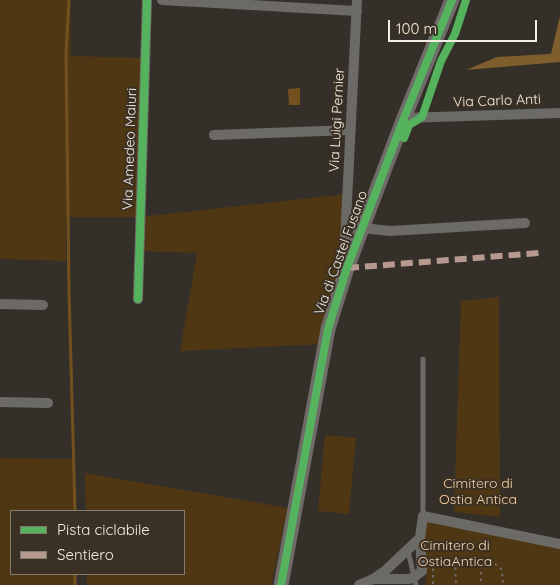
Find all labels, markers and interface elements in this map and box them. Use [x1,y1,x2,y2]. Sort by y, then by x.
scale bar [390,10,539,42]
text: 100 m [396,19,437,38]
street label: Via Luigi Pernier [326,67,348,173]
street label: Via Amedeo Maiuri [119,88,141,210]
street label: Via Carlo Anti [453,91,541,111]
street label: Via di Castel Fusano [311,189,371,317]
park label: Cimitero di Ostia Antica [439,476,517,508]
legend [10,510,185,575]
text: Pista ciclabile [57,520,150,539]
park label: Cimitero di OstiaAntica [418,538,492,570]
text: Sentiero [57,545,114,564]

